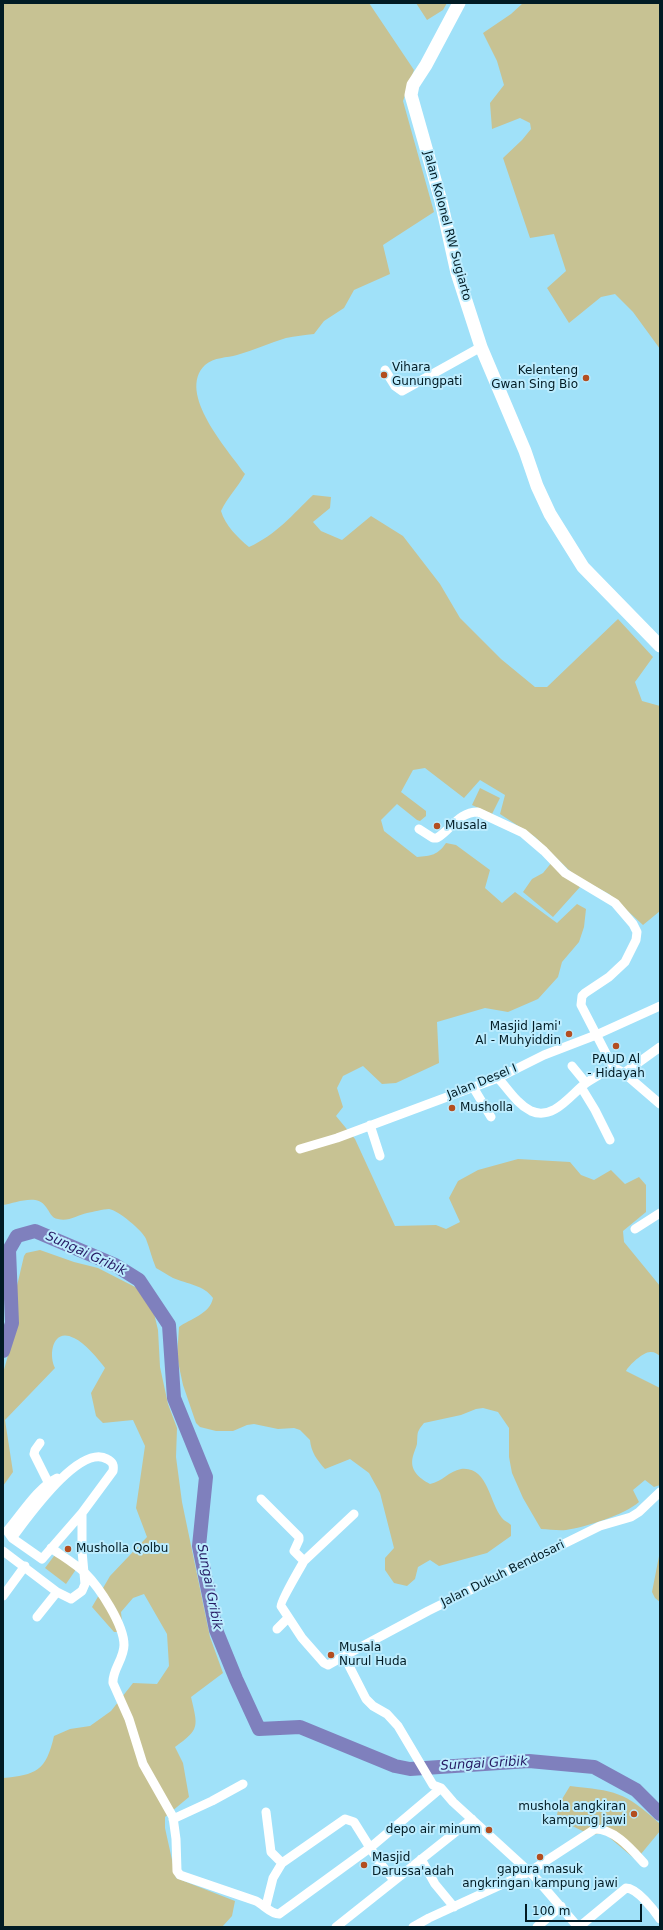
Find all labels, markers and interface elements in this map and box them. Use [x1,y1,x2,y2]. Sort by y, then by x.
street label: Jalan Kolonel RW Sugiarto [420,150,474,302]
place label: Vihara Gunungpati [392,361,462,389]
place label: Kelenteng Gwan Sing Bio [491,364,578,392]
marker: Vihara Gunungpati [379,370,389,380]
marker: Kelenteng Gwan Sing Bio [581,373,591,383]
place label: Musala [445,819,487,833]
marker: Musala [432,821,442,831]
place label: Masjid Jami' Al - Muhyiddin [475,1020,561,1048]
marker: Masjid Jami' Al - Muhyiddin [564,1029,574,1039]
marker: PAUD Al - Hidayah [611,1041,621,1051]
place label: PAUD Al - Hidayah [587,1053,645,1081]
street label: Jalan Desel I [445,1061,519,1103]
place label: Musholla [460,1101,513,1115]
marker: Musholla [447,1103,457,1113]
water label: Sungai Gribik [43,1229,129,1279]
street label: Jalan Dukuh Bendosari [439,1538,567,1610]
place label: Musholla Qolbu [76,1542,168,1556]
water label: Sungai Gribik [193,1543,225,1631]
marker: Musholla Qolbu [63,1544,73,1554]
place label: Musala Nurul Huda [339,1641,407,1669]
marker: Musala Nurul Huda [326,1650,336,1660]
water label: Sungai Gribik [440,1754,528,1774]
place label: mushola angkiran kampung jawi [518,1800,626,1828]
marker: mushola angkiran kampung jawi [629,1809,639,1819]
place label: depo air minum [386,1823,481,1837]
marker: depo air minum [484,1825,494,1835]
place label: Masjid Darussa'adah [372,1851,454,1879]
marker: gapura masuk angkringan kampung jawi [535,1852,545,1862]
marker: Masjid Darussa'adah [359,1860,369,1870]
place label: gapura masuk angkringan kampung jawi [462,1863,618,1891]
scale bar [527,1896,644,1922]
text: 100 m [532,1904,570,1918]

